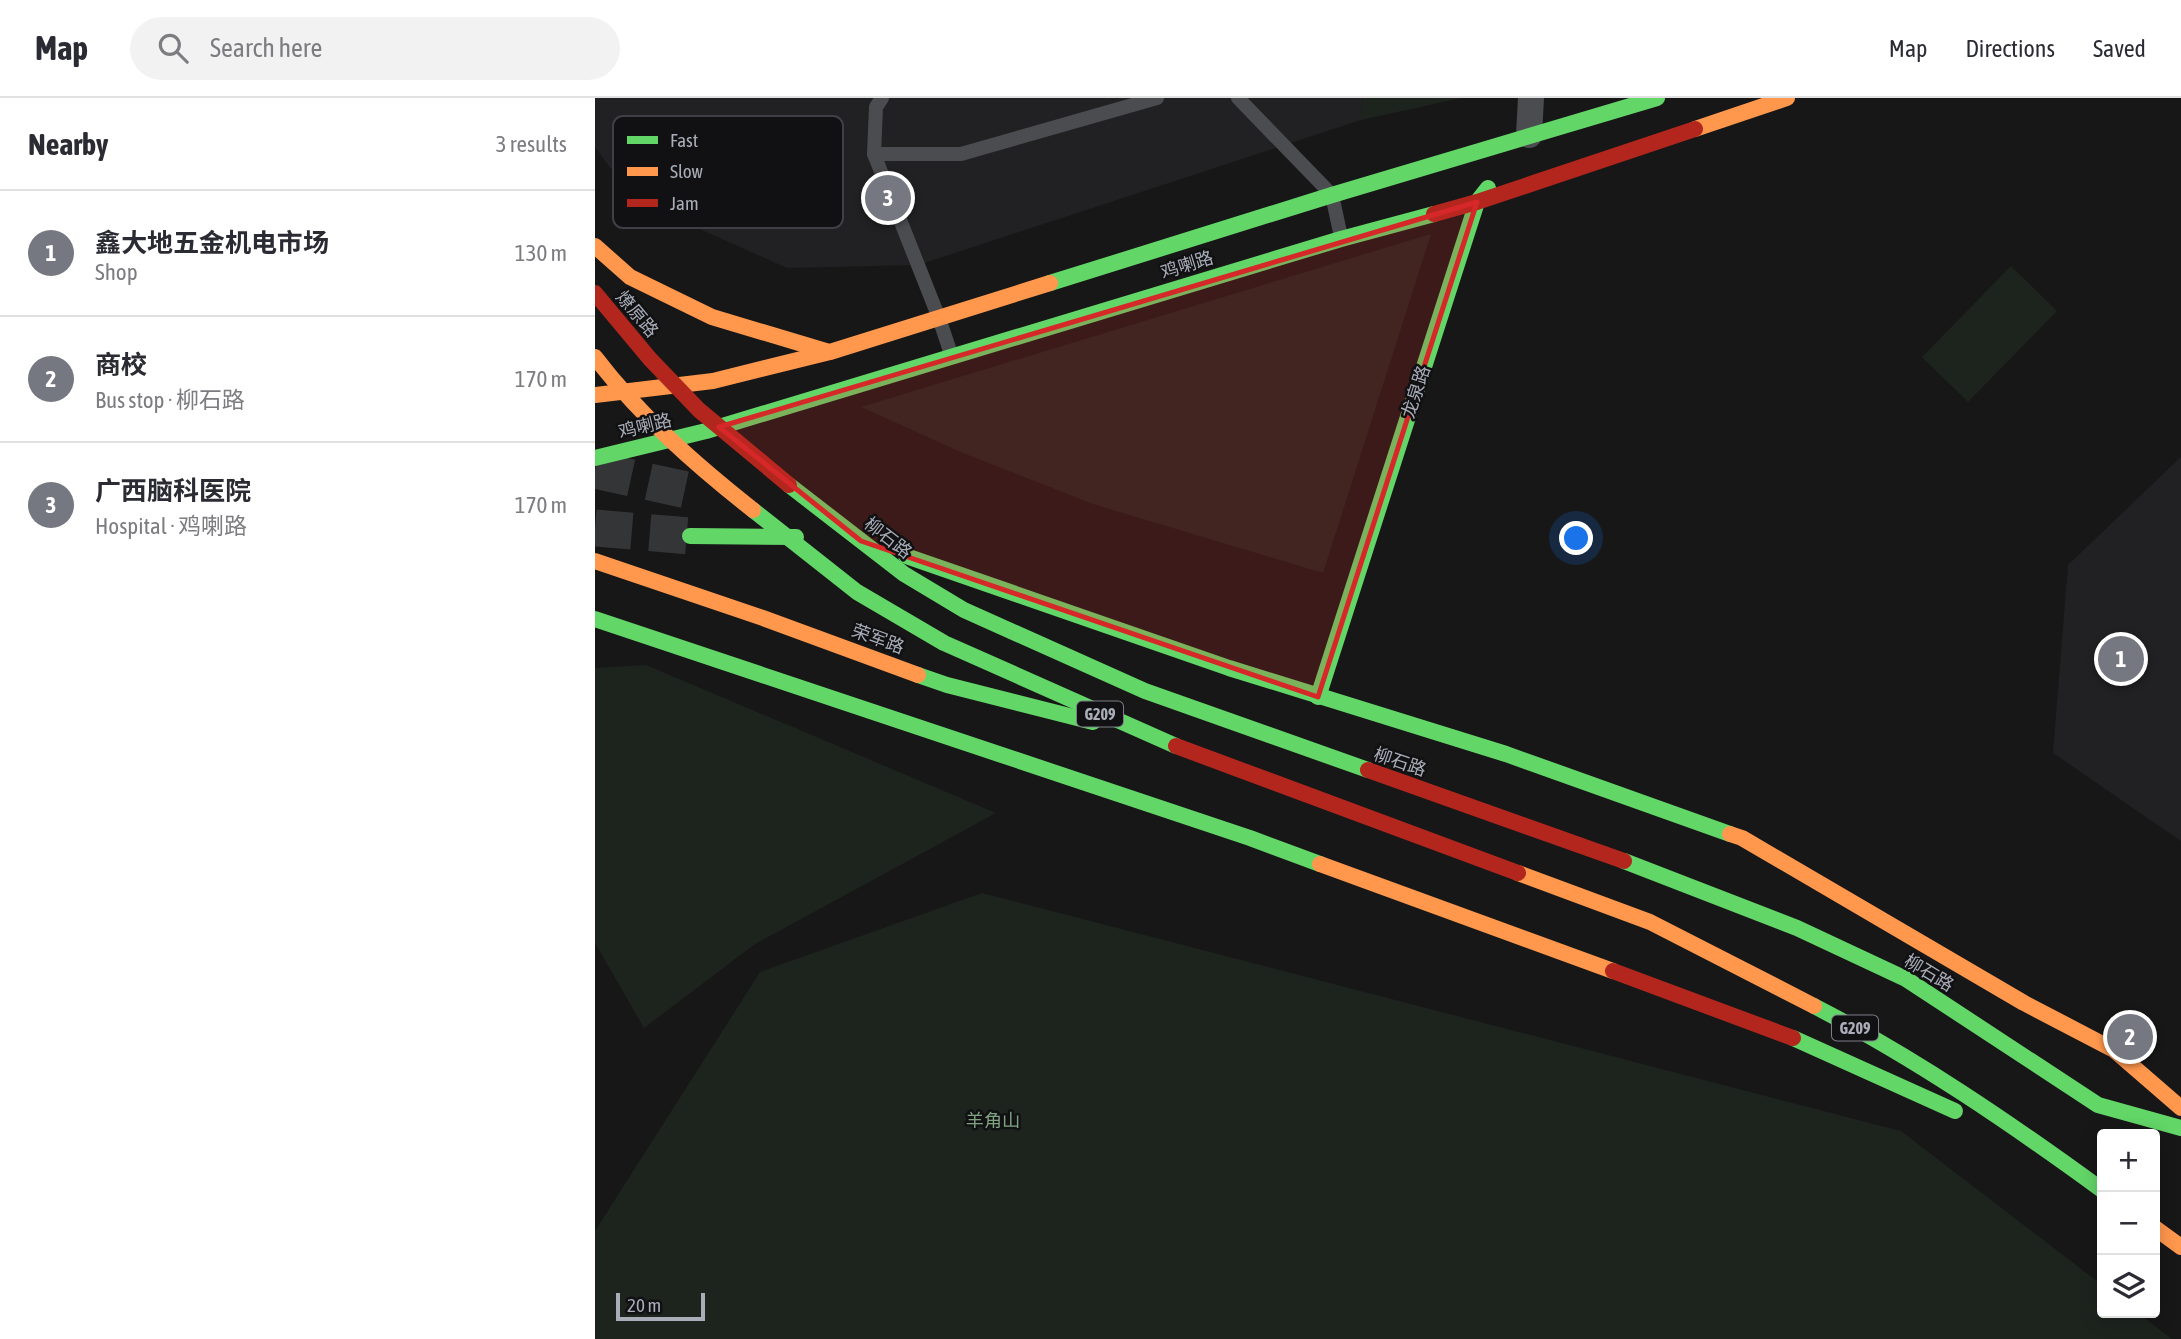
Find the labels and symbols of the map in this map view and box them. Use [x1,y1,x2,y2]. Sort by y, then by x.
legend [613,116,843,228]
text: Fast [670,129,698,151]
text: Slow [670,160,704,182]
pin: 3 [865,172,911,224]
text: Jam [670,192,699,214]
street label: 鸡喇路 [1158,247,1216,282]
street label: 燎原路 [612,286,663,341]
street label: 龙泉路 [1397,363,1434,421]
street label: 鸡喇路 [616,409,674,442]
street label: 柳石路 [861,513,916,563]
your location [1559,521,1593,555]
street label: 荣军路 [849,619,907,658]
pin: 1 [2098,633,2144,685]
road number: G209 [1077,702,1123,726]
street label: 柳石路 [1371,743,1429,780]
street label: 柳石路 [1901,950,1958,995]
pin: 2 [2107,1011,2153,1063]
road number: G209 [1832,1016,1878,1040]
park label: 羊角山 [966,1110,1020,1131]
scale bar [616,1290,705,1322]

